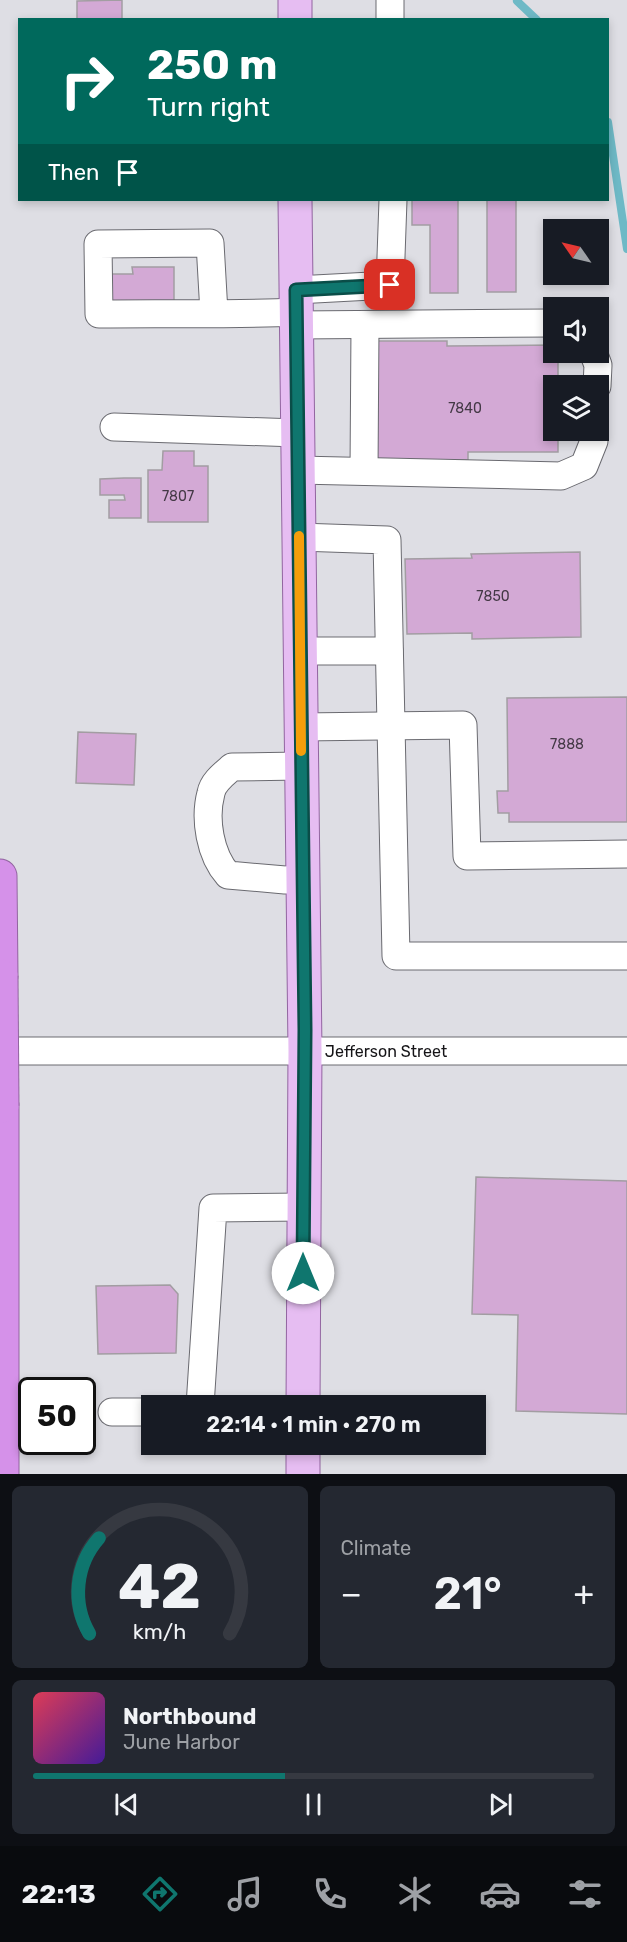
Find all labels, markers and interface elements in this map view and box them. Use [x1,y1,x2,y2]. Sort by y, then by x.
text: 250 m [147,40,277,90]
icon: right [48,42,126,120]
text: Turn right [147,91,270,123]
icon: arrive [111,156,144,189]
text: Then [48,159,99,186]
north arrow [543,219,609,285]
map controls [543,219,609,441]
pin [364,259,415,310]
icon: arrive [373,268,406,301]
button: sound [543,297,609,363]
button: layers [543,375,609,441]
house number: 7840 [448,400,482,417]
house number: 7807 [162,488,194,505]
house number: 7850 [476,588,510,605]
house number: 7888 [550,736,584,753]
street label: Jefferson Street [325,1042,447,1061]
position arrow [271,1241,335,1305]
speed limit sign: 50 [18,1377,96,1455]
text: 22:14 · 1 min · 270 m [206,1411,421,1438]
text: Climate [341,1536,411,1560]
text: 42 [118,1550,201,1624]
text: 21° [434,1567,502,1620]
text: − [341,1574,362,1613]
text: + [573,1574,594,1613]
text: km/h [133,1619,187,1644]
text: Northbound [123,1703,256,1730]
text: June Harbor [123,1730,240,1754]
icon: previous [110,1788,143,1821]
icon: pause [297,1788,330,1821]
icon: next [484,1788,517,1821]
icon: directions [139,1873,181,1915]
icon: music [224,1873,266,1915]
icon: phone [309,1873,351,1915]
icon: climate [394,1873,436,1915]
icon: car [479,1873,521,1915]
icon: filters [564,1873,606,1915]
text: 22:13 [21,1878,96,1910]

